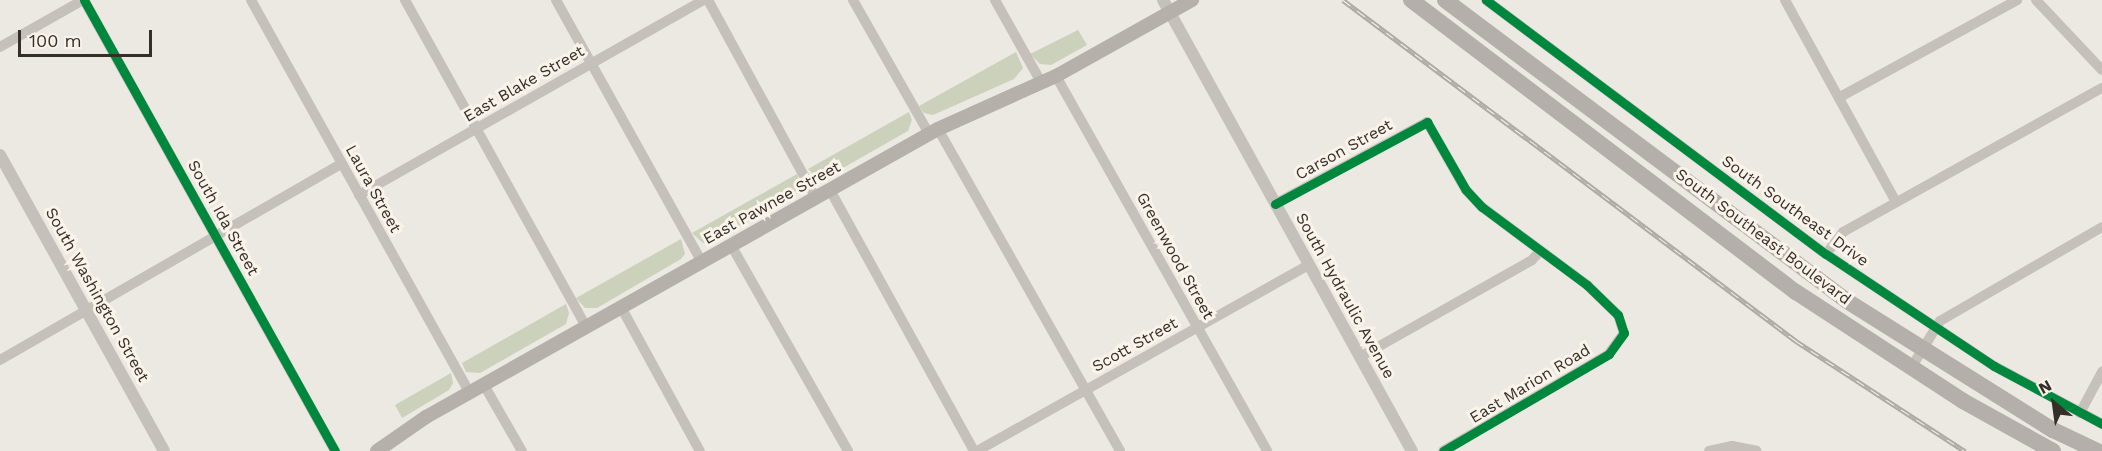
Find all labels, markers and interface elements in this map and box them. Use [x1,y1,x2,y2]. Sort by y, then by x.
scale bar [21,18,154,56]
text: 100 m [29,30,82,51]
street label: East Blake Street [460,42,588,126]
street label: Carson Street [1292,115,1396,185]
street label: Laura Street [341,142,405,236]
street label: South Southeast Drive [1718,151,1872,271]
street label: South Ida Street [183,157,263,279]
street label: East Pawnee Street [700,157,844,249]
street label: South Southeast Boulevard [1672,165,1854,309]
street label: Greenwood Street [1132,189,1218,323]
street label: South Washington Street [41,204,153,386]
street label: South Hydraulic Avenue [1291,209,1399,383]
street label: Scott Street [1089,314,1181,376]
street label: East Marion Road [1466,340,1594,428]
north arrow [2024,373,2084,433]
text: N [2035,376,2055,398]

